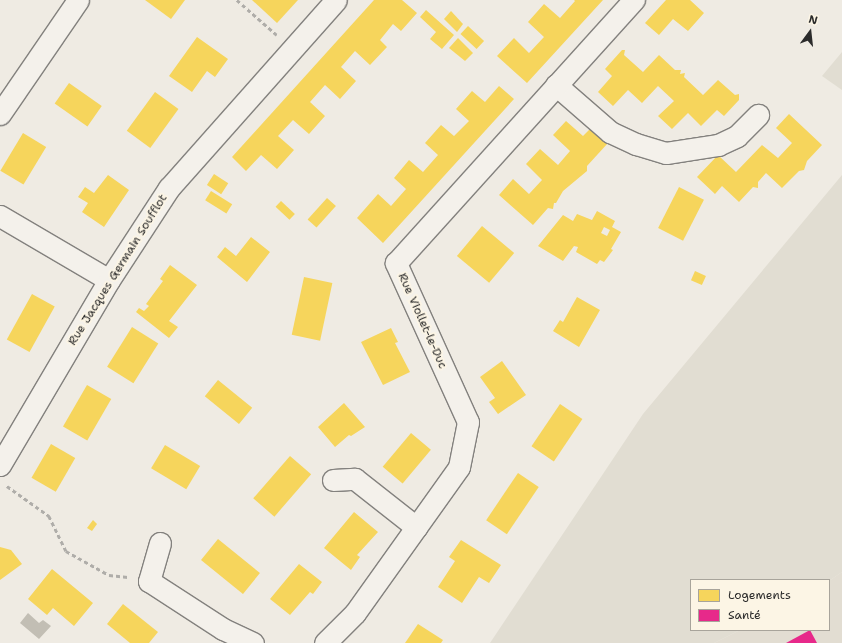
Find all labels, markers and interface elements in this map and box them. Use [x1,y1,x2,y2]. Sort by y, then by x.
north arrow [790,12,830,52]
text: N [807,12,819,28]
street label: Rue Jacques Germain Soufflot [65,192,171,348]
street label: Rue Viollet-le-Duc [394,271,450,371]
legend [690,579,830,631]
text: Logements [728,587,791,603]
text: Santé [728,607,761,623]

